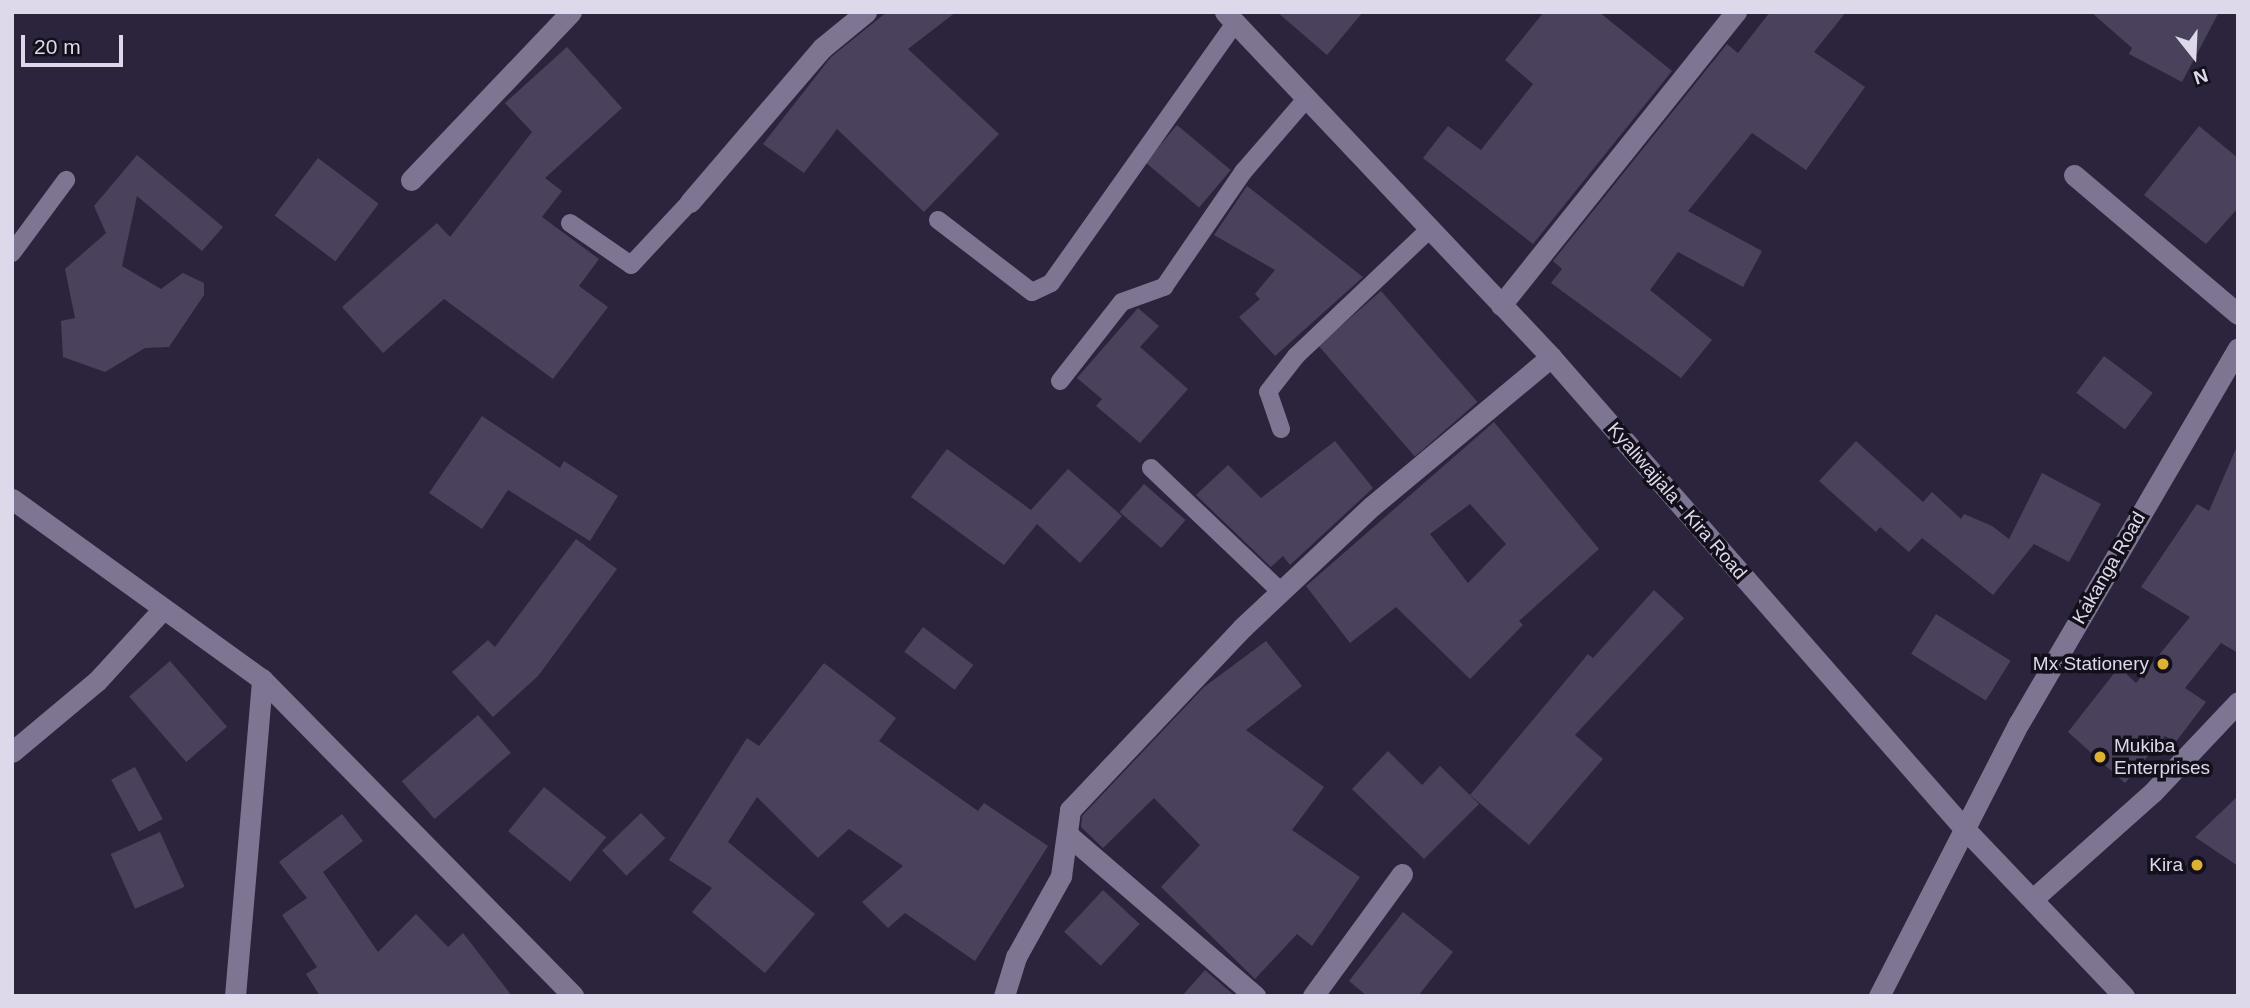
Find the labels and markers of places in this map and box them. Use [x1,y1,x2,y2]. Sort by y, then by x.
place label: Mx Stationery [2033,653,2149,675]
marker: Mx Stationery [2155,656,2171,672]
place label: Mukiba Enterprises [2114,735,2210,779]
marker: Mukiba Enterprises [2092,749,2108,765]
place label: Kira [2149,854,2183,876]
marker: Kira [2189,857,2205,873]

